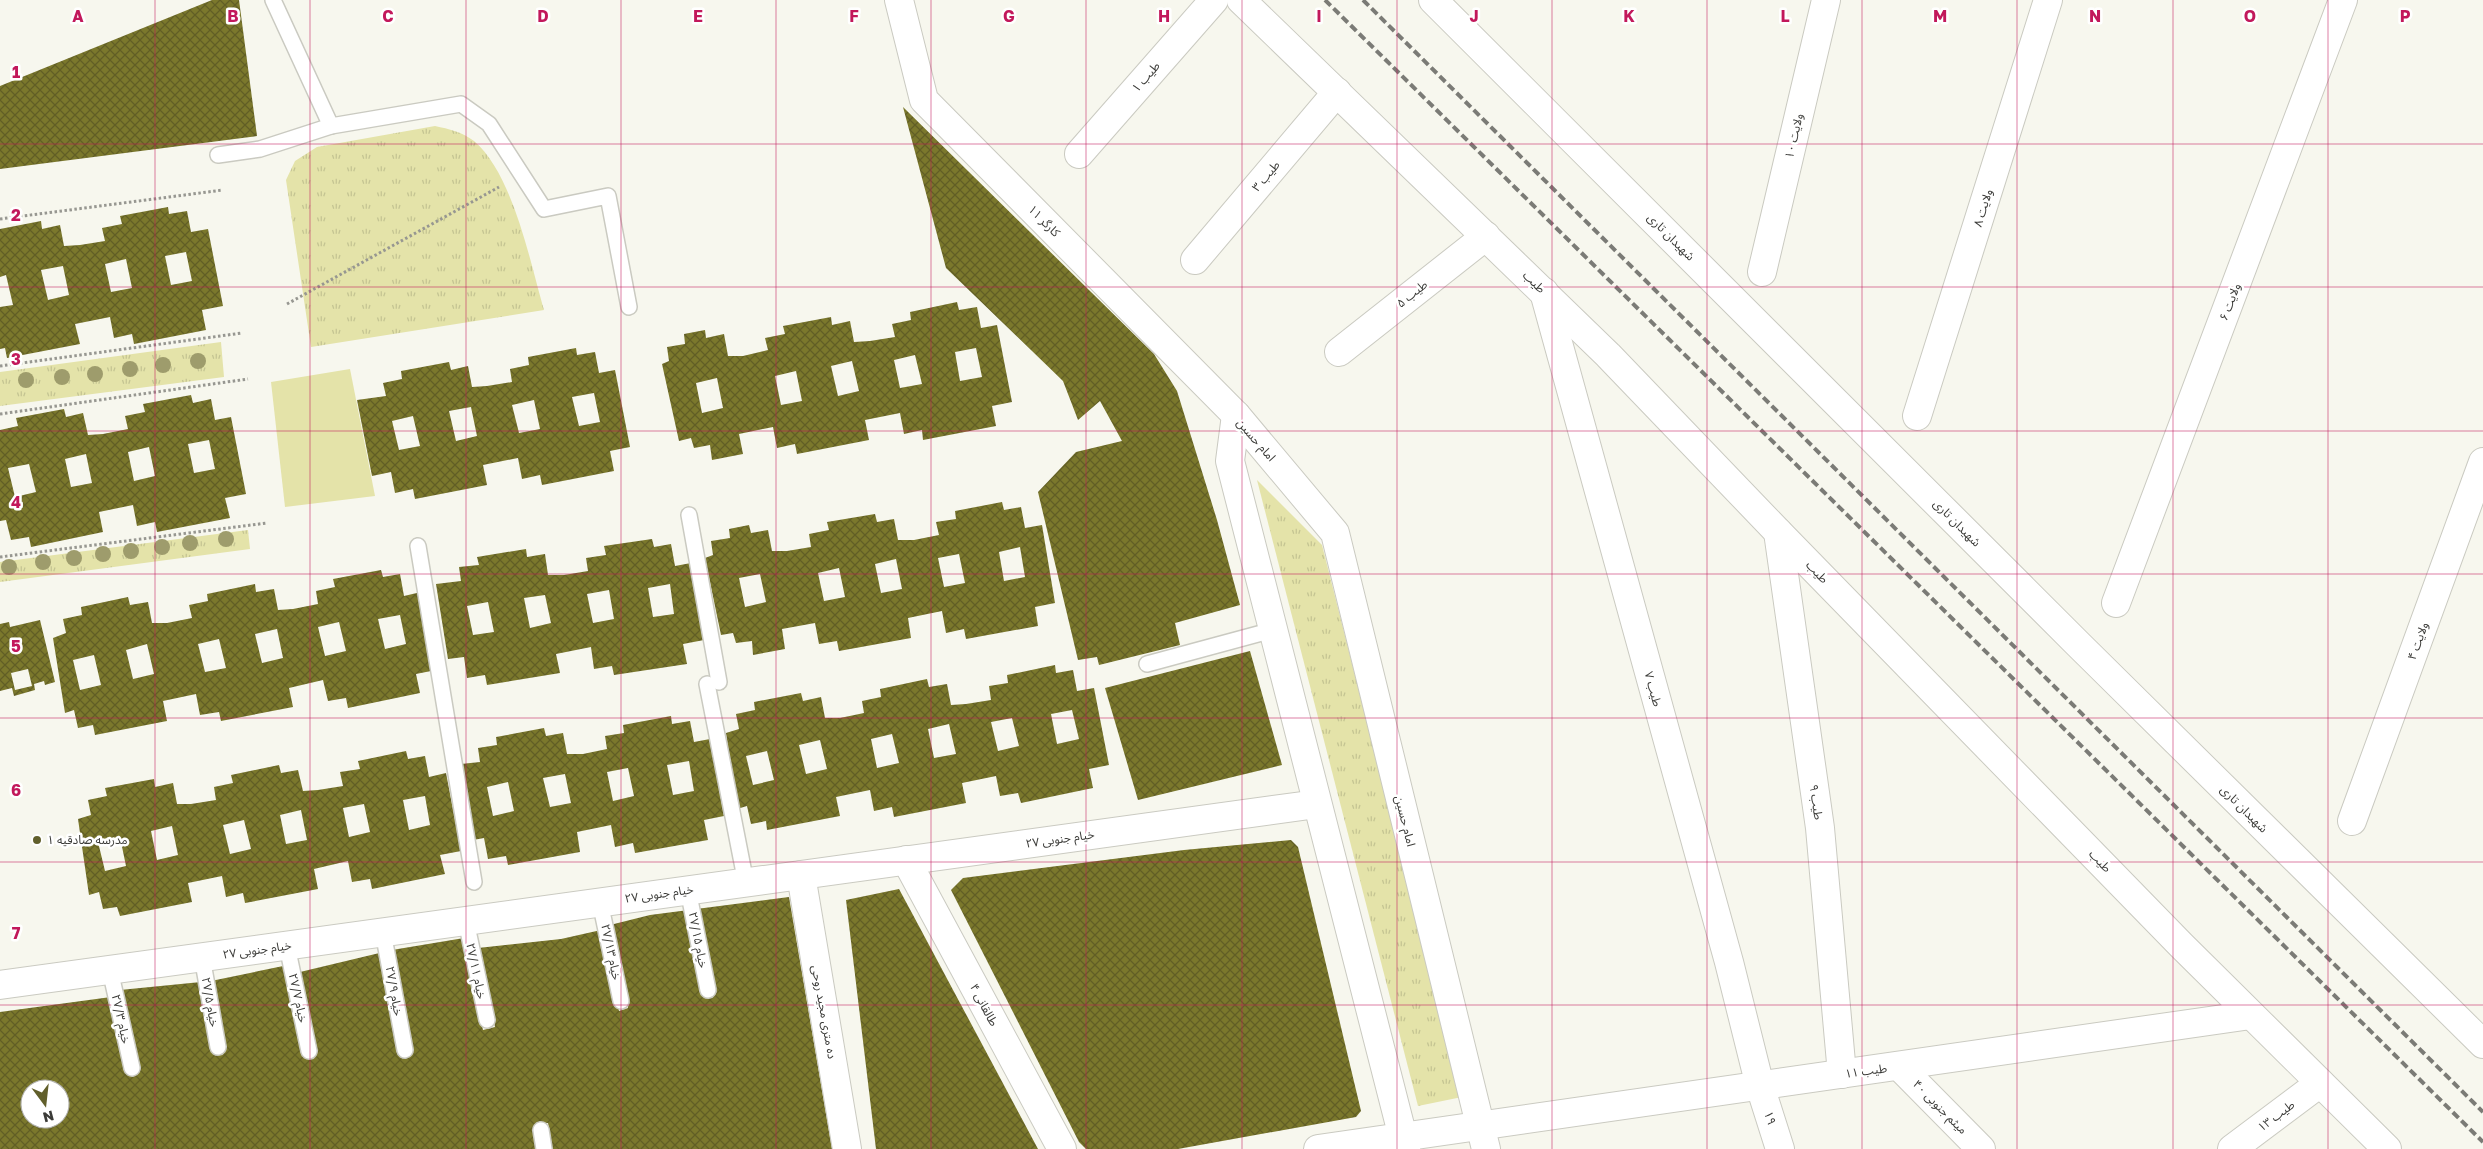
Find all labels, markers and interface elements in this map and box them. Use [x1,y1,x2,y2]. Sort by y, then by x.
text: A [72,6,84,26]
text: B [227,6,239,26]
text: C [382,6,394,26]
text: D [537,6,549,26]
text: E [693,6,703,26]
text: F [849,6,859,26]
text: G [1003,6,1015,26]
text: H [1158,6,1170,26]
text: I [1316,6,1322,26]
text: J [1469,6,1479,26]
text: K [1623,6,1635,26]
text: L [1780,6,1790,26]
text: M [1933,6,1947,26]
text: N [2089,6,2101,26]
text: O [2244,6,2256,26]
text: P [2400,6,2411,26]
street label: طیب ۱ [1128,58,1163,95]
text: 1 [12,62,20,82]
street label: ولایت ۱۰ [1781,112,1806,160]
street label: طیب ۳ [1248,157,1283,194]
street label: ولایت ۸ [1970,187,1995,229]
street label: کارگر ۱۱ [1025,202,1064,240]
text: 2 [11,205,21,225]
street label: شهیدان تاری [1644,210,1698,264]
street label: طیب [1520,267,1549,296]
street label: طیب ۵ [1393,277,1430,311]
street label: ولایت ۶ [2216,281,2244,323]
text: 3 [11,349,21,369]
street label: امام حسین [1232,415,1279,466]
text: 4 [11,492,21,512]
street label: شهیدان تاری [1930,496,1984,550]
street label: طیب [1803,557,1832,586]
street label: ولایت ۴ [2404,620,2431,662]
text: 5 [11,636,21,656]
street label: طیب ۷ [1641,670,1665,708]
text: 6 [11,780,21,800]
street label: شهیدان تاری [2217,782,2271,836]
street label: طیب ۹ [1806,783,1826,821]
street label: امام حسین [1390,794,1419,849]
street label: خیام جنوبی ۲۷ [1024,826,1096,853]
place label: مدرسه صادقیه ۱ [47,832,128,847]
marker: مدرسه صادقیه ۱ [31,834,43,846]
street label: طیب [2086,846,2115,875]
street label: خیام جنوبی ۲۷ [623,881,695,908]
street label: خیام ۲۷/۱۵ [684,910,711,970]
street label: خیام ۲۷/۱۳ [596,922,625,982]
text: 7 [12,923,21,943]
street label: خیام جنوبی ۲۷ [221,937,293,964]
street label: خیام ۲۷/۱۱ [461,941,490,1001]
street label: ده متری مجید روحی [809,964,840,1060]
street label: خیام ۲۷/۹ [381,965,406,1017]
street label: خیام ۲۷/۷ [284,972,311,1024]
street label: خیام ۲۷/۵ [197,976,222,1028]
street label: طالقانی ۴ [967,981,1002,1029]
street label: خیام ۲۷/۳ [107,993,134,1045]
street label: طیب ۱۱ [1844,1060,1888,1081]
street label: میثم جنوبی ۴۰ [1909,1076,1971,1138]
north arrow [20,1079,70,1129]
street label: طیب ۱۳ [2254,1097,2297,1135]
text: N [41,1107,56,1127]
street label: ۱۹ [1761,1109,1780,1127]

